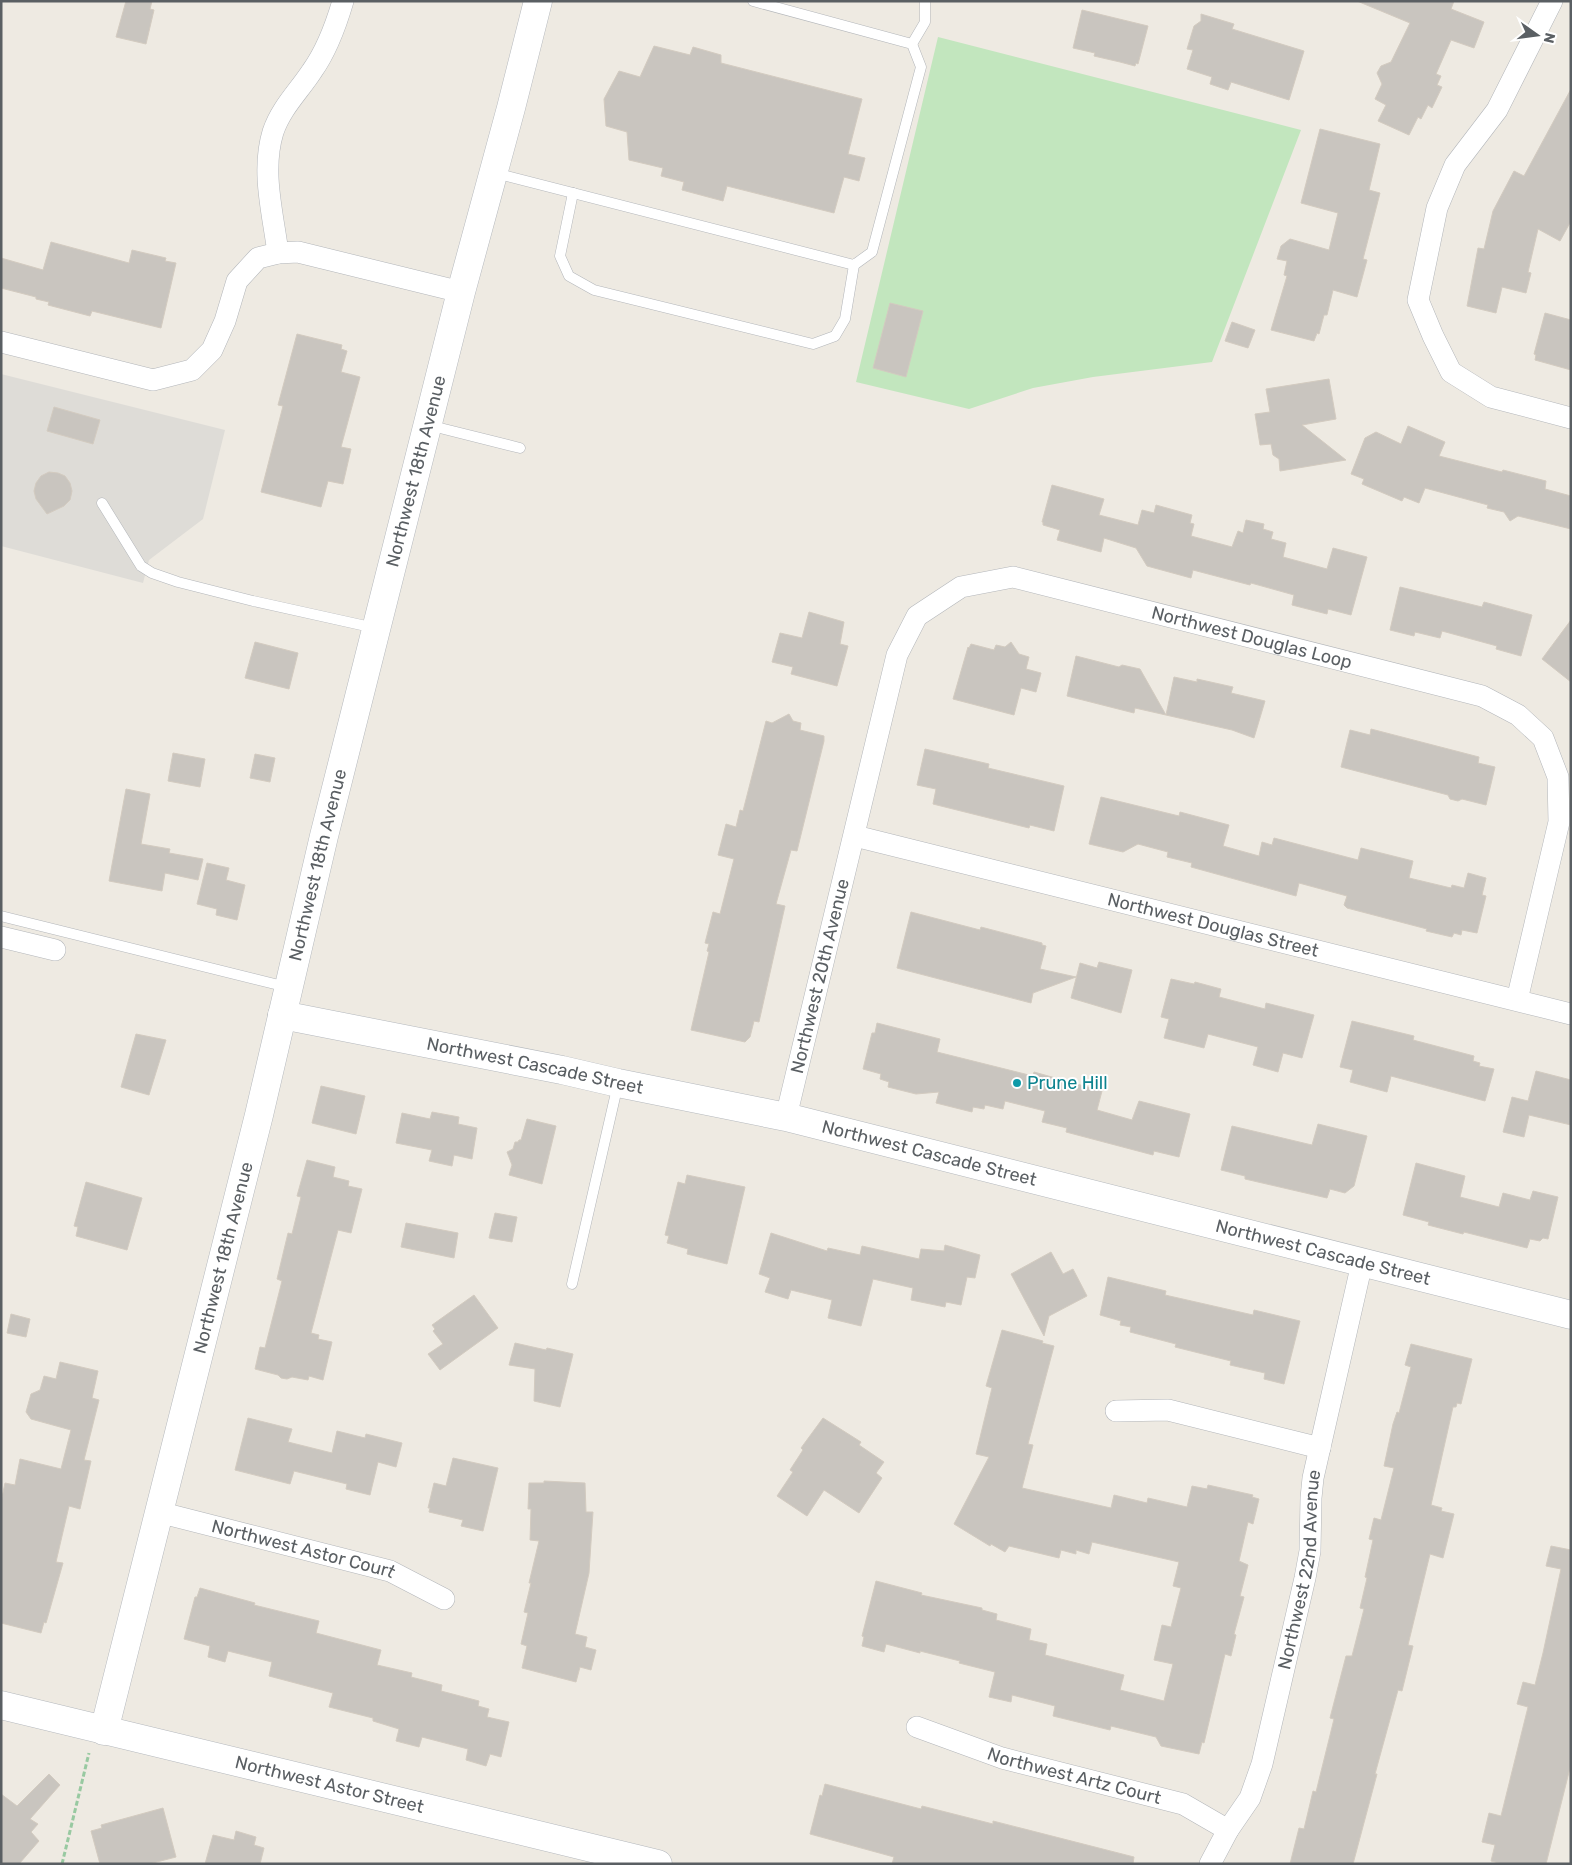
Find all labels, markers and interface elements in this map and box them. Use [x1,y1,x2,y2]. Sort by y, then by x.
north arrow [1512,10,1562,60]
text: N [1540,31,1559,45]
street label: Northwest 18th Avenue [381,373,451,569]
street label: Northwest Douglas Loop [1149,602,1354,674]
street label: Northwest 18th Avenue [284,767,351,963]
street label: Northwest 20th Avenue [786,876,854,1076]
street label: Northwest Douglas Street [1105,888,1321,962]
street label: Northwest Cascade Street [425,1033,645,1099]
place label: Prune Hill [1027,1072,1108,1094]
marker: Prune Hill [1011,1077,1023,1089]
street label: Northwest Cascade Street [820,1115,1039,1191]
street label: Northwest 18th Avenue [188,1160,258,1356]
street label: Northwest Cascade Street [1213,1215,1433,1290]
street label: Northwest 22nd Avenue [1273,1467,1326,1672]
street label: Northwest Astor Court [209,1515,399,1583]
street label: Northwest Artz Court [984,1743,1164,1809]
street label: Northwest Astor Street [233,1751,426,1818]

